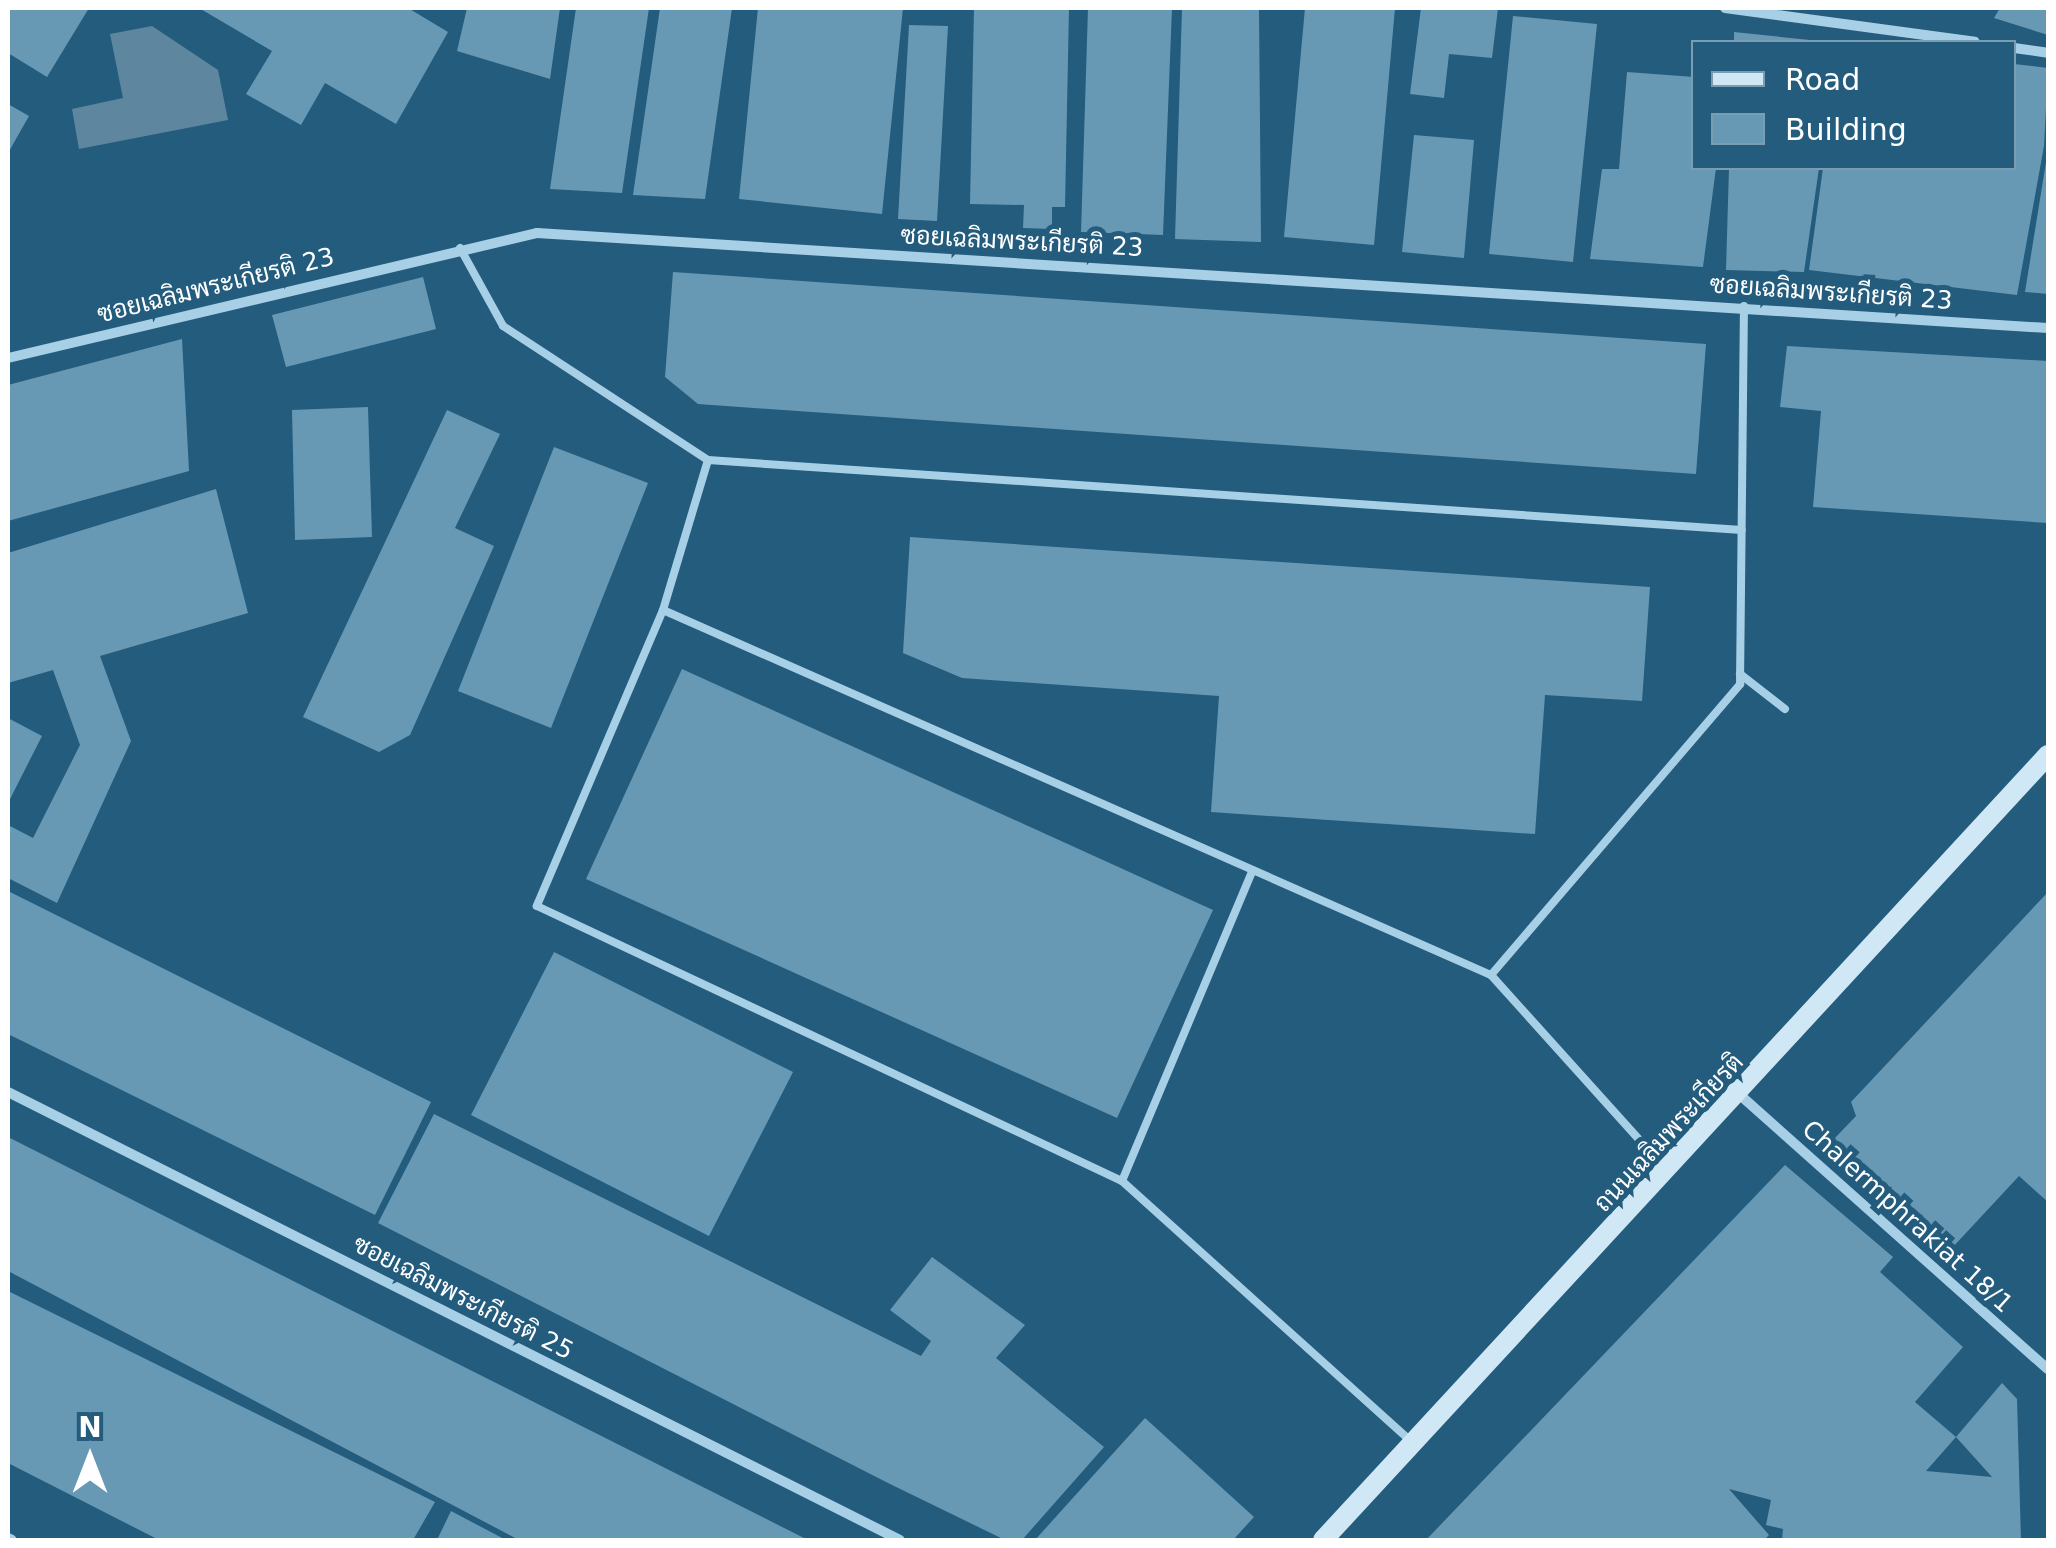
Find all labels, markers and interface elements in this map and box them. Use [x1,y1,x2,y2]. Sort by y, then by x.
legend [1691,40,2016,170]
text: Road [1785,62,1860,97]
text: Building [1785,112,1907,147]
street label: ซอยเฉลิมพระเกียรติ 23 [900,221,1144,263]
street label: ซอยเฉลิมพระเกียรติ 23 [94,242,338,330]
street label: ซอยเฉลิมพระเกียรติ 23 [1709,270,1953,316]
street label: ถนนเฉลิมพระเกียรติ [1588,1048,1750,1218]
street label: Chalermphrakiat 18/1 [1795,1114,2019,1320]
street label: ซอยเฉลิมพระเกียรติ 25 [348,1229,578,1367]
north arrow [40,1408,140,1508]
text: N [78,1411,102,1444]

